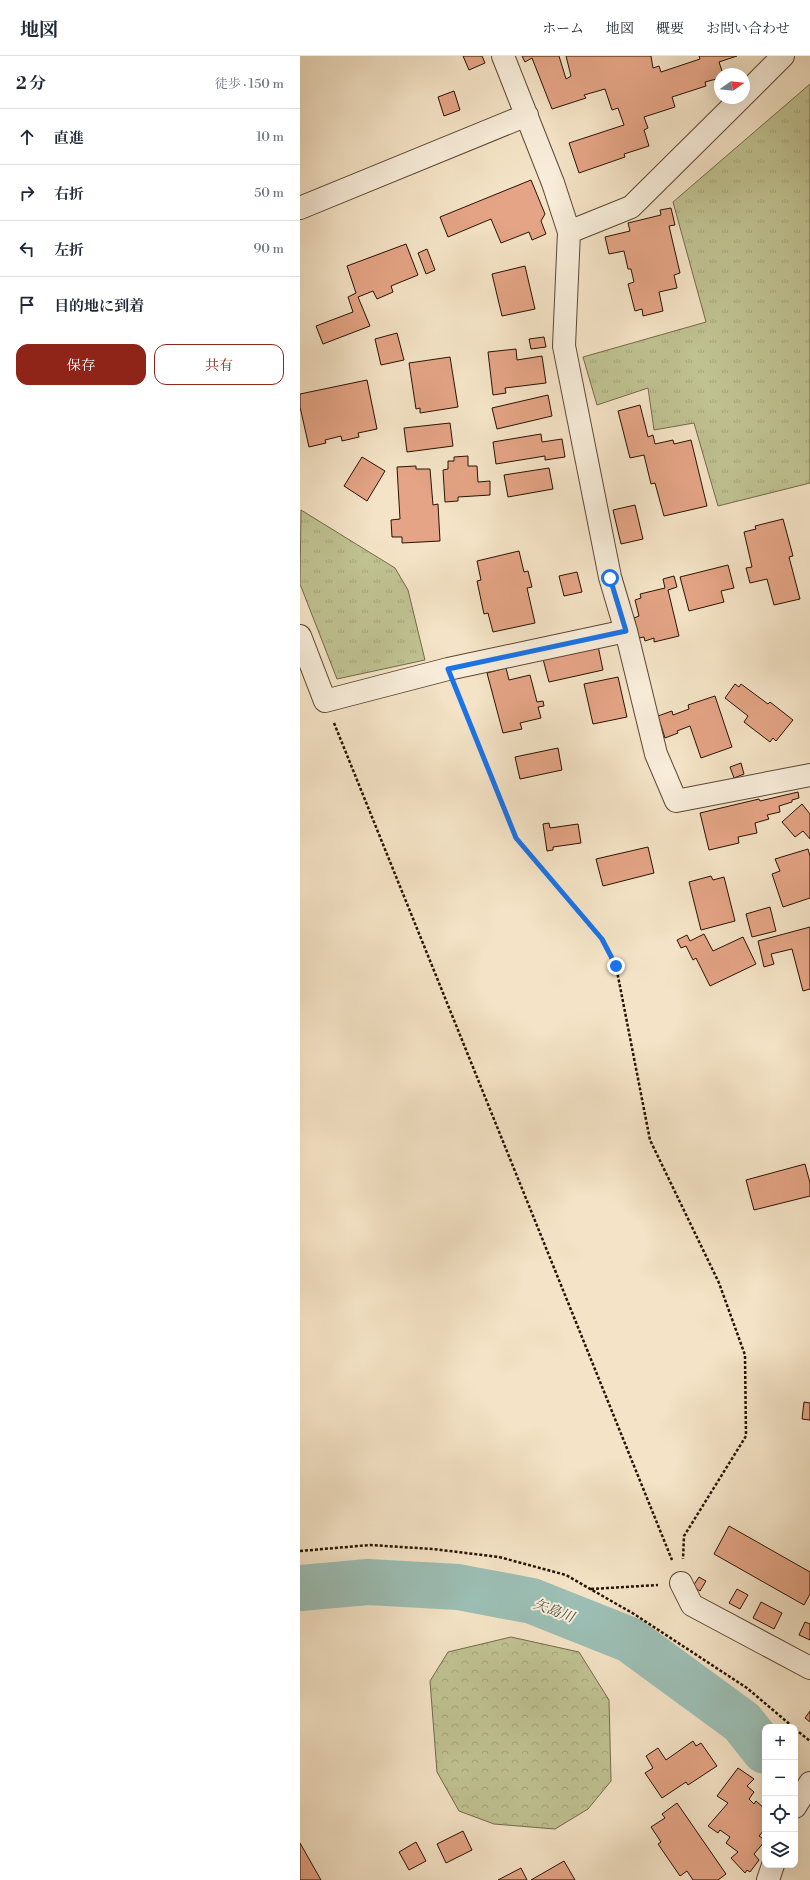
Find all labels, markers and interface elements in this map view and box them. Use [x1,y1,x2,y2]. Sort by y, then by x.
text: 地図 [20,18,58,42]
text: ホーム [542,20,584,38]
text: 地図 [606,20,634,38]
text: 概要 [656,20,684,38]
text: お問い合わせ [706,20,790,38]
north arrow [714,68,750,104]
text: 2 分 [16,73,46,95]
text: 徒歩 · 150 m [215,76,284,92]
icon: ahead [16,126,38,148]
text: 直進 [54,129,84,148]
text: 10 m [256,129,284,145]
icon: right [16,182,38,204]
text: 右折 [54,185,84,204]
text: 50 m [254,185,284,201]
icon: left [16,238,38,260]
text: 左折 [54,241,84,260]
text: 90 m [253,241,284,257]
icon: arrive [16,294,38,316]
text: 目的地に到着 [54,297,144,316]
button: 保存 [16,344,146,385]
button: 共有 [154,344,284,385]
route start [601,569,619,587]
route end [607,957,625,975]
water label: 矢島川 [531,1595,578,1628]
map controls [762,1724,798,1868]
button: + [762,1724,798,1760]
button: − [762,1760,798,1796]
button: locate [762,1796,798,1832]
button: layers [762,1832,798,1868]

